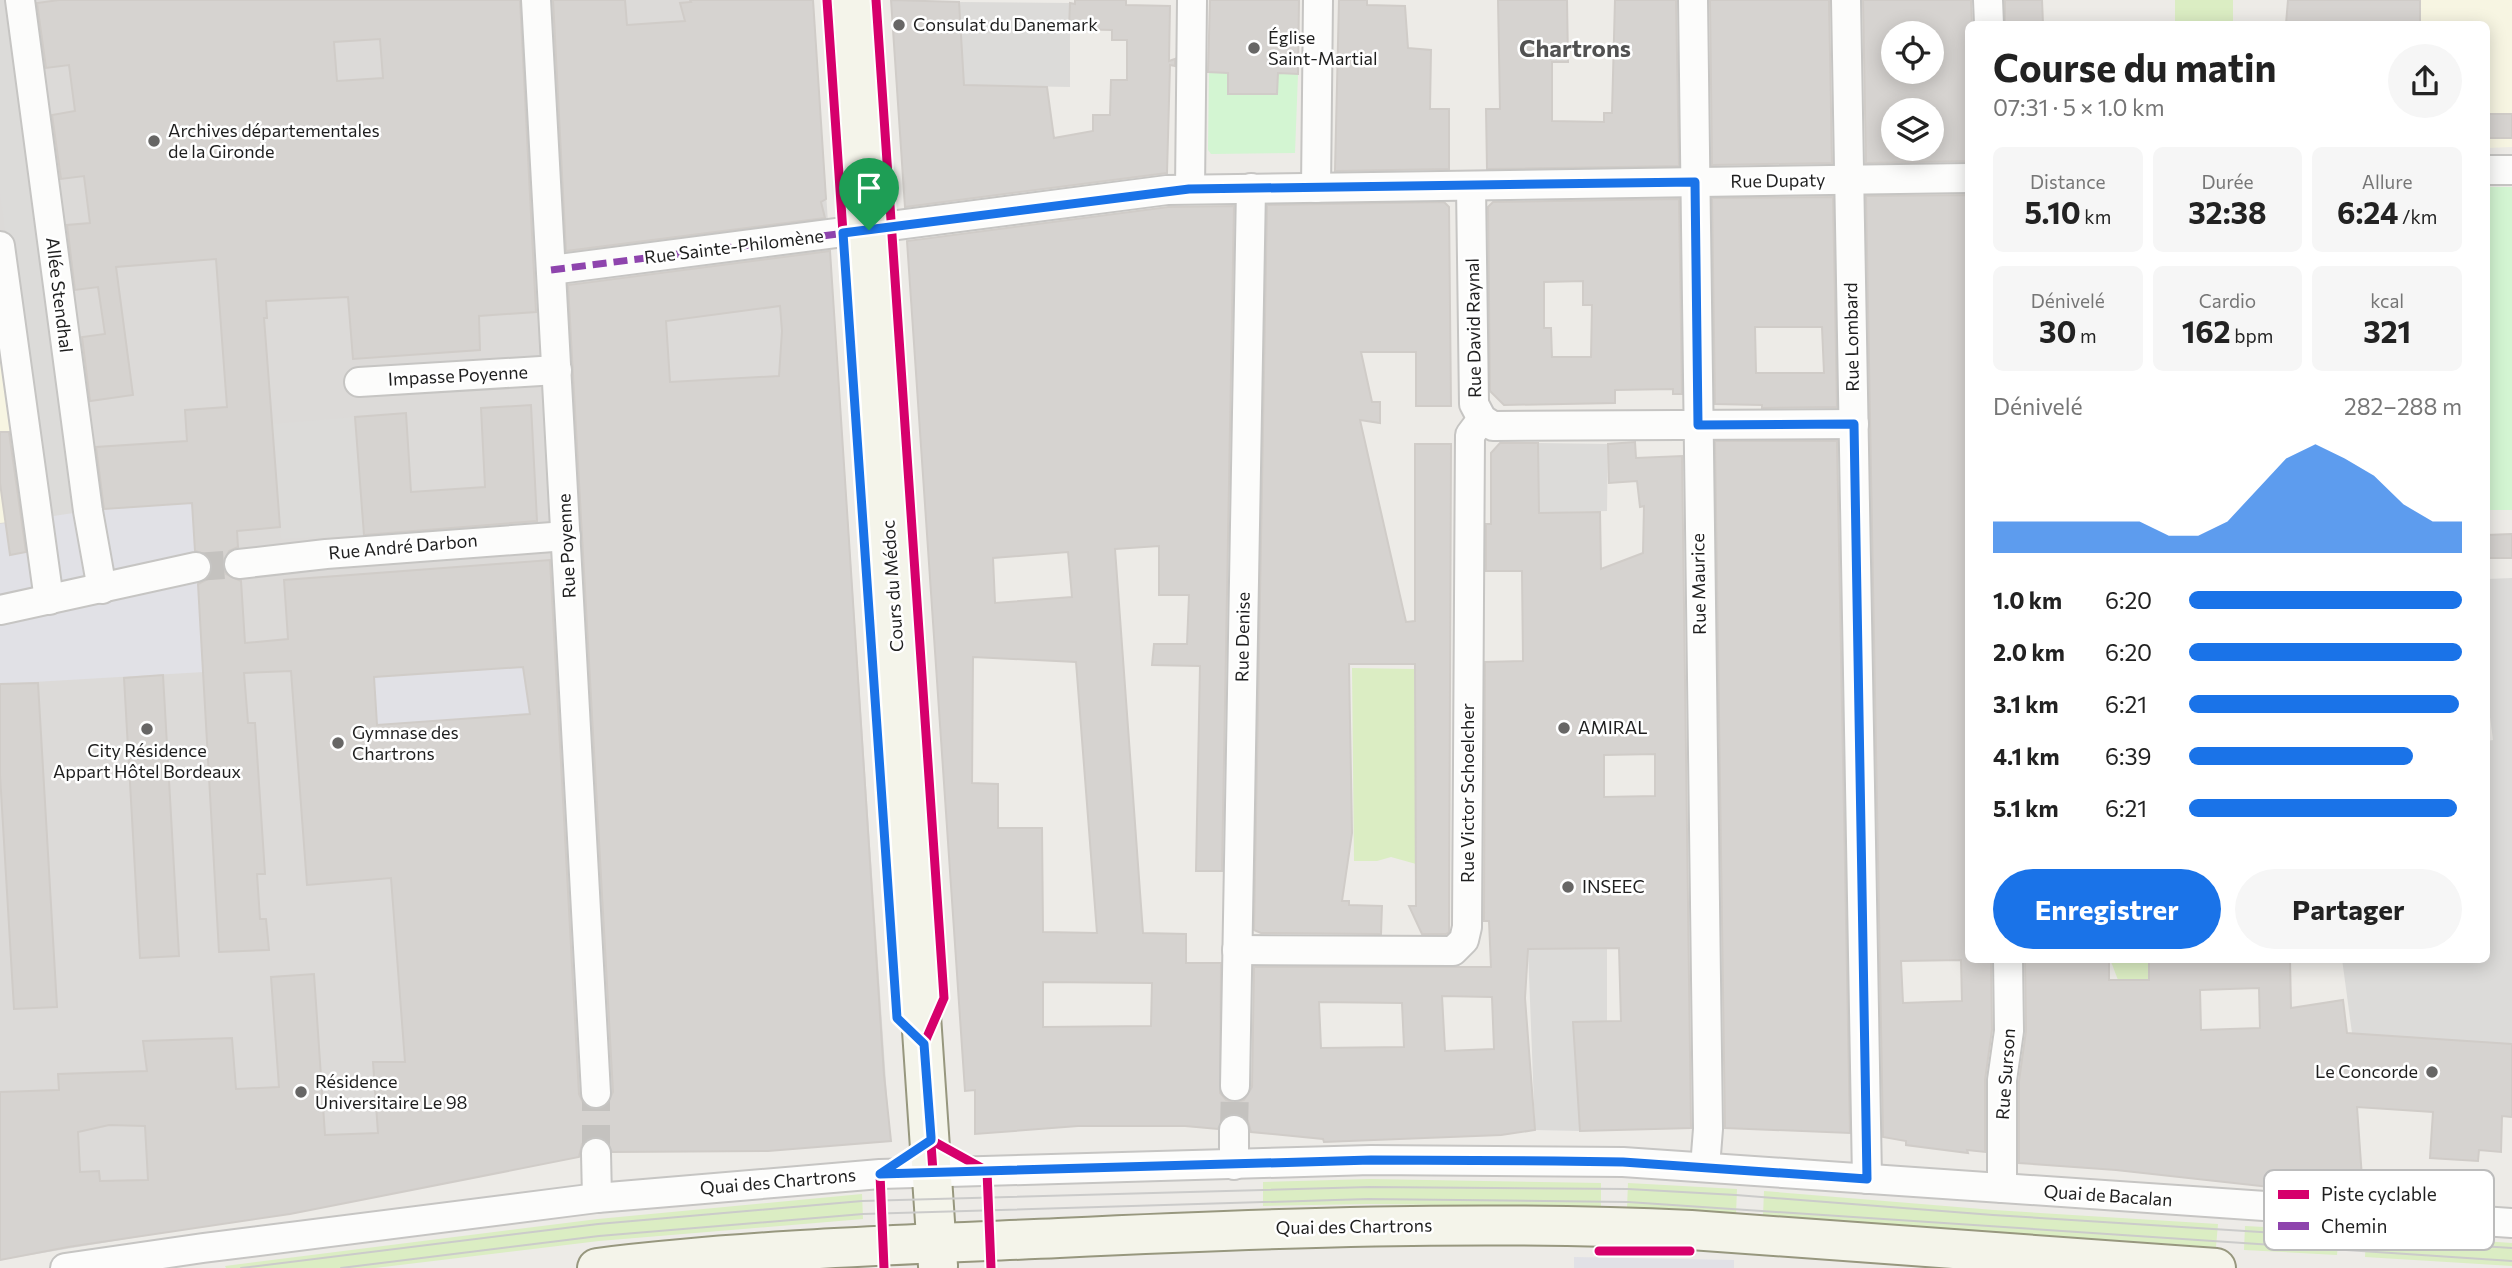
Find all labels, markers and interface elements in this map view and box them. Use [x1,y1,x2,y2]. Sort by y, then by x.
place label: Consulat du Danemark [913,13,1098,35]
marker: Consulat du Danemark [891,17,907,33]
map controls [1881,21,1944,161]
button: locate [1881,21,1944,84]
place label: Église Saint-Martial [1268,26,1378,69]
district label: Chartrons [1519,33,1631,62]
marker: Église Saint-Martial [1246,40,1262,56]
text: Course du matin [1993,43,2276,90]
button: share [2388,44,2462,118]
text: 07:31 · 5 × 1.0 km [1993,93,2165,121]
button: layers [1881,98,1944,161]
place label: Archives départementales de la Gironde [168,119,380,162]
marker: Archives départementales de la Gironde [146,133,162,149]
pin [839,158,899,230]
street label: Rue Dupaty [1730,168,1826,192]
icon: arrive [850,169,888,207]
text: Distance [2030,170,2106,193]
text: Durée [2202,170,2253,193]
text: Allure [2362,170,2413,193]
text: 5.10 [2024,193,2081,230]
text: 32:38 [2188,193,2267,230]
text: 6:24 [2337,193,2398,230]
text: km [2081,205,2111,228]
text: /km [2398,205,2437,228]
street label: Rue Sainte-Philomène [643,224,825,268]
street label: Allée Stendhal [42,236,78,354]
street label: Rue David Raynal [1461,258,1485,398]
street label: Rue Lombard [1839,282,1863,392]
text: Dénivelé [2031,289,2105,312]
text: Cardio [2199,289,2256,312]
text: kcal [2370,289,2404,312]
text: 30 [2039,312,2076,349]
text: 162 [2182,312,2231,349]
text: 321 [2363,312,2411,349]
text: m [2076,324,2097,347]
text: bpm [2231,324,2273,347]
street label: Impasse Poyenne [387,360,528,390]
text: Dénivelé [1993,392,2083,420]
text: 282–288 m [2344,392,2462,420]
street label: Rue Poyenne [552,493,580,599]
street label: Cours du Médoc [876,519,908,653]
street label: Rue André Darbon [327,529,478,563]
street label: Rue Maurice [1686,533,1710,635]
text: 1.0 km [1993,586,2062,614]
text: 6:20 [2105,586,2152,614]
street label: Rue Denise [1230,592,1254,682]
text: 2.0 km [1993,638,2065,666]
text: 6:20 [2105,638,2152,666]
text: 3.1 km [1993,690,2059,718]
text: 6:21 [2105,690,2147,718]
street label: Rue Victor Schoelcher [1456,703,1478,883]
place label: AMIRAL [1578,716,1647,738]
marker: AMIRAL [1556,720,1572,736]
marker: City Résidence Appart Hôtel Bordeaux [139,721,155,737]
place label: Gymnase des Chartrons [352,721,459,764]
marker: Gymnase des Chartrons [330,735,346,751]
place label: City Résidence Appart Hôtel Bordeaux [53,739,242,782]
text: 4.1 km [1993,742,2059,770]
text: 6:39 [2105,742,2151,770]
text: 5.1 km [1993,794,2059,822]
text: 6:21 [2105,794,2147,822]
button: Enregistrer [1993,869,2221,949]
button: Partager [2235,869,2462,949]
place label: INSEEC [1582,875,1645,897]
marker: INSEEC [1560,879,1576,895]
street label: Rue Surson [1991,1027,2019,1120]
place label: Le Concorde [2315,1060,2418,1082]
marker: Le Concorde [2424,1064,2440,1080]
place label: Résidence Universitaire Le 98 [315,1070,468,1113]
marker: Résidence Universitaire Le 98 [293,1084,309,1100]
street label: Quai des Chartrons [699,1163,857,1199]
legend [2264,1170,2494,1250]
street label: Quai de Bacalan [2043,1180,2173,1210]
text: Piste cyclable [2321,1182,2437,1205]
street label: Quai des Chartrons [1276,1214,1432,1238]
text: Chemin [2321,1214,2387,1237]

